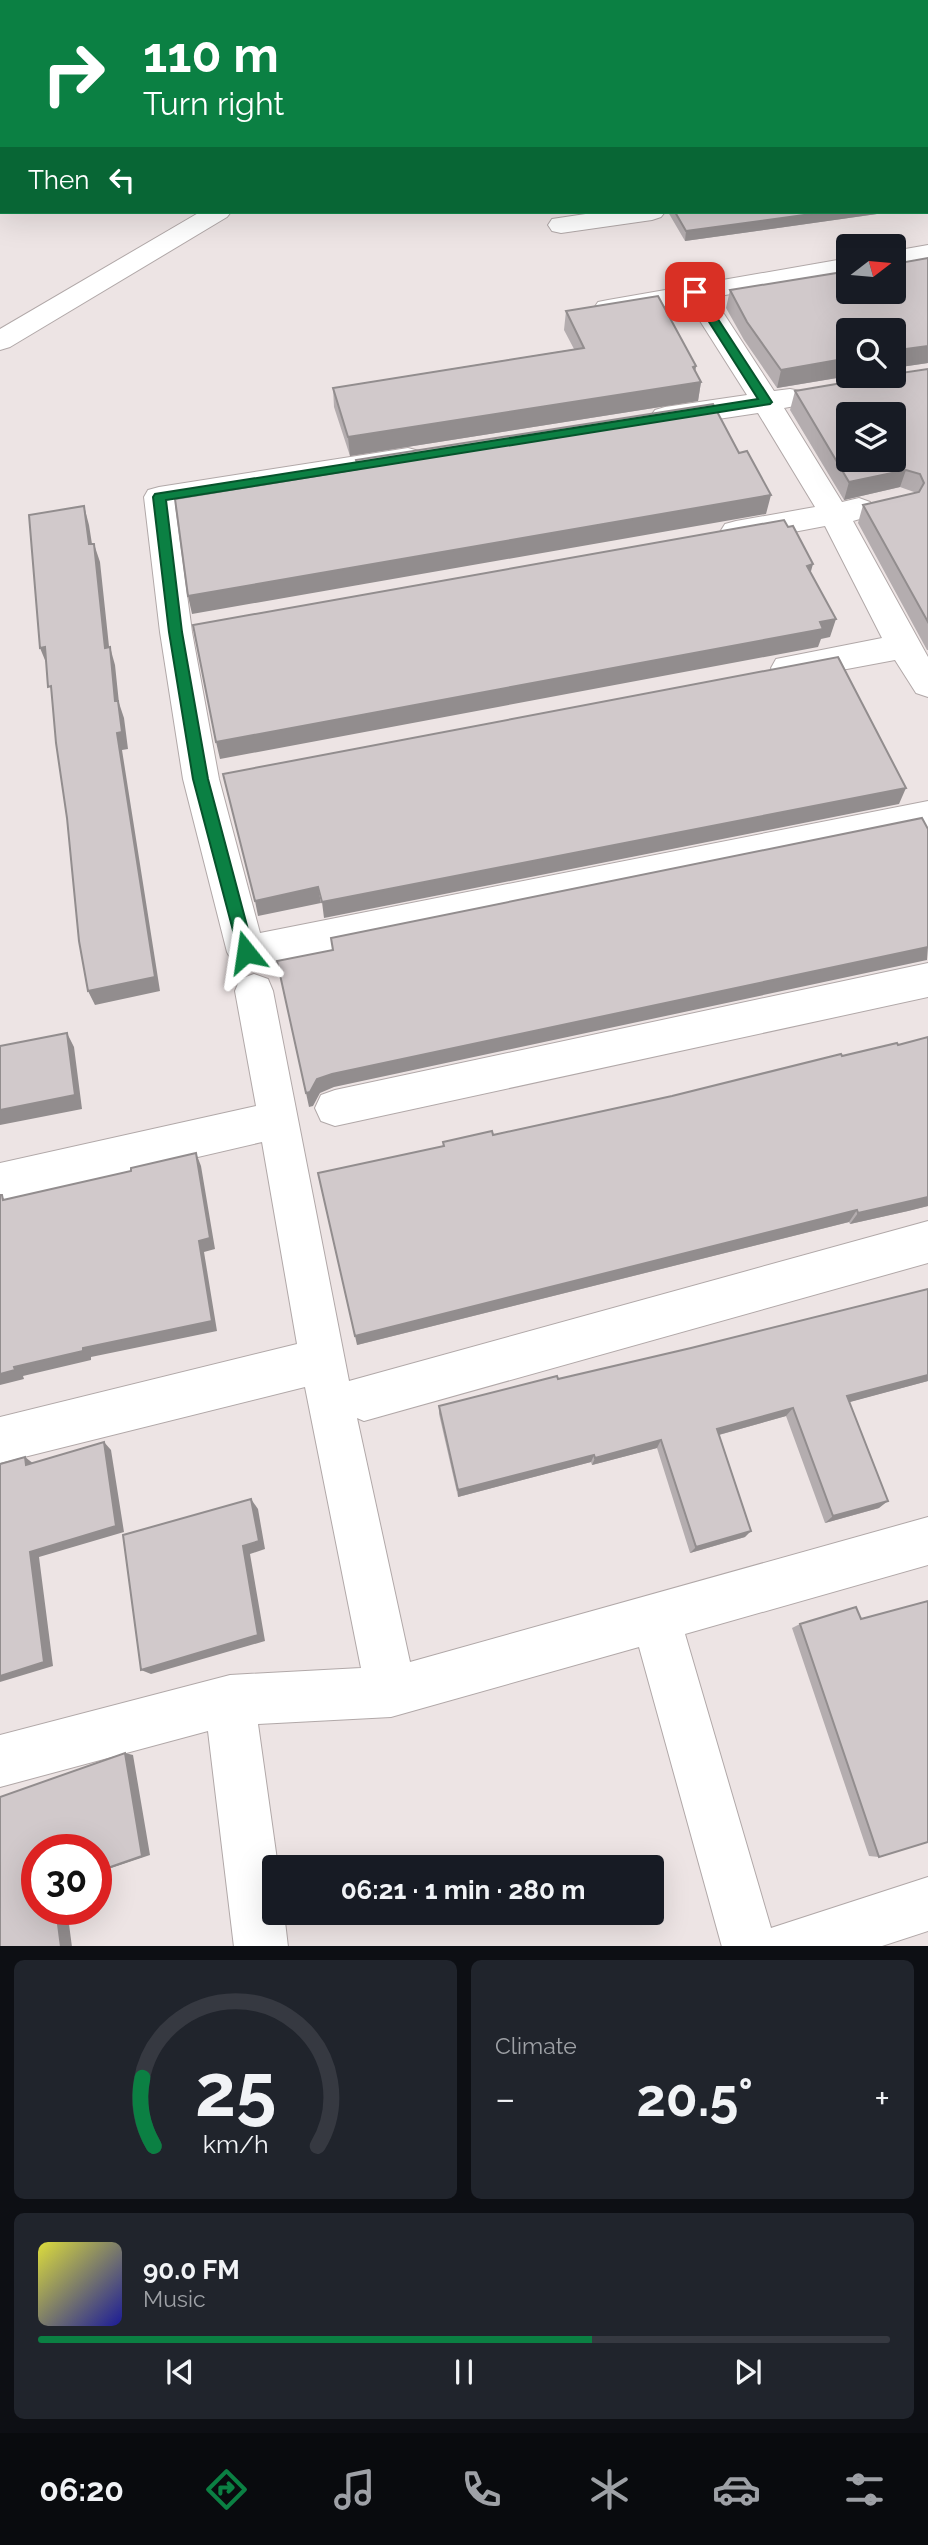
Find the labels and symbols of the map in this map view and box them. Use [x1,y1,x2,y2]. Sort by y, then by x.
north arrow [836,234,906,304]
pin [665,262,725,322]
position arrow [209,915,283,989]
speed limit sign: 30 [21,1834,112,1925]

